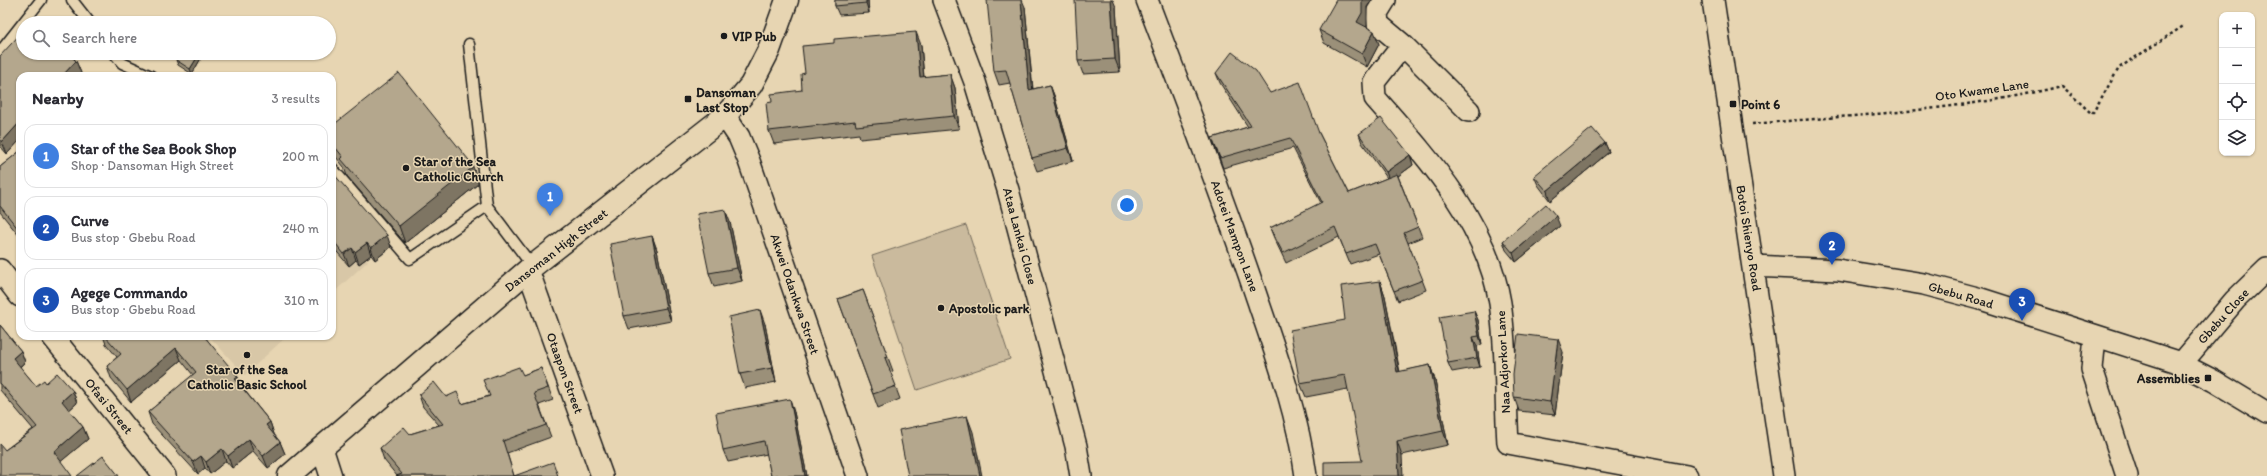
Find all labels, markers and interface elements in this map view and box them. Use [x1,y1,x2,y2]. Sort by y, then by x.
map controls [2219,12,2255,156]
button: + [2219,12,2255,48]
search box [16,16,336,60]
icon: search [30,27,52,49]
text: Search here [62,29,137,47]
place label: VIP Pub [732,29,777,44]
marker: VIP Pub [719,31,729,41]
button: − [2219,48,2255,84]
street label: Oto Kwame Lane [1934,76,2030,104]
button: locate [2219,84,2255,120]
place label: Dansoman Last Stop [696,85,757,116]
text: Nearby [32,88,84,108]
text: 3 results [271,91,320,106]
marker: Dansoman Last Stop [683,94,693,104]
place label: Point 6 [1741,97,1780,112]
marker: Point 6 [1728,99,1738,109]
button: layers [2219,120,2255,156]
text: Star of the Sea Book Shop [71,140,236,158]
text: 1 [43,149,49,164]
text: 200 m [282,149,319,164]
place label: Star of the Sea Catholic Church [414,154,504,184]
text: Shop · Dansoman High Street [71,158,234,173]
marker: Star of the Sea Catholic Church [401,163,411,173]
street label: Adotei Mampon Lane [1208,178,1262,294]
pin: 1 [537,183,563,216]
street label: Botoi Shienyo Road [1733,184,1765,292]
street label: Ataa Lankai Close [1000,186,1040,286]
your location [1117,195,1137,215]
street label: Dansoman High Street [502,205,610,295]
text: Curve [71,212,109,230]
text: 2 [43,221,49,236]
text: 240 m [282,221,319,236]
text: Bus stop · Gbebu Road [71,230,196,245]
street label: Akwei Odankwa Street [767,232,823,356]
pin: 2 [1819,232,1845,265]
street label: Gbebu Road [1927,279,1995,311]
text: Agege Commando [71,284,188,302]
street label: Gbebu Close [2194,285,2252,347]
pin: 3 [2009,288,2035,321]
text: 3 [42,293,50,308]
text: 310 m [284,293,319,308]
place label: Apostolic park [948,301,1030,317]
text: Bus stop · Gbebu Road [71,302,196,317]
marker: Apostolic park [936,303,946,313]
street label: Naa Adjorkor Lane [1493,310,1513,414]
street label: Otaapon Street [543,330,587,416]
marker: Star of the Sea Catholic Basic School [242,350,252,360]
place label: Star of the Sea Catholic Basic School [187,362,307,392]
place label: Assemblies [2136,371,2200,386]
marker: Assemblies [2203,373,2213,383]
street label: Ofasi Street [82,375,136,437]

